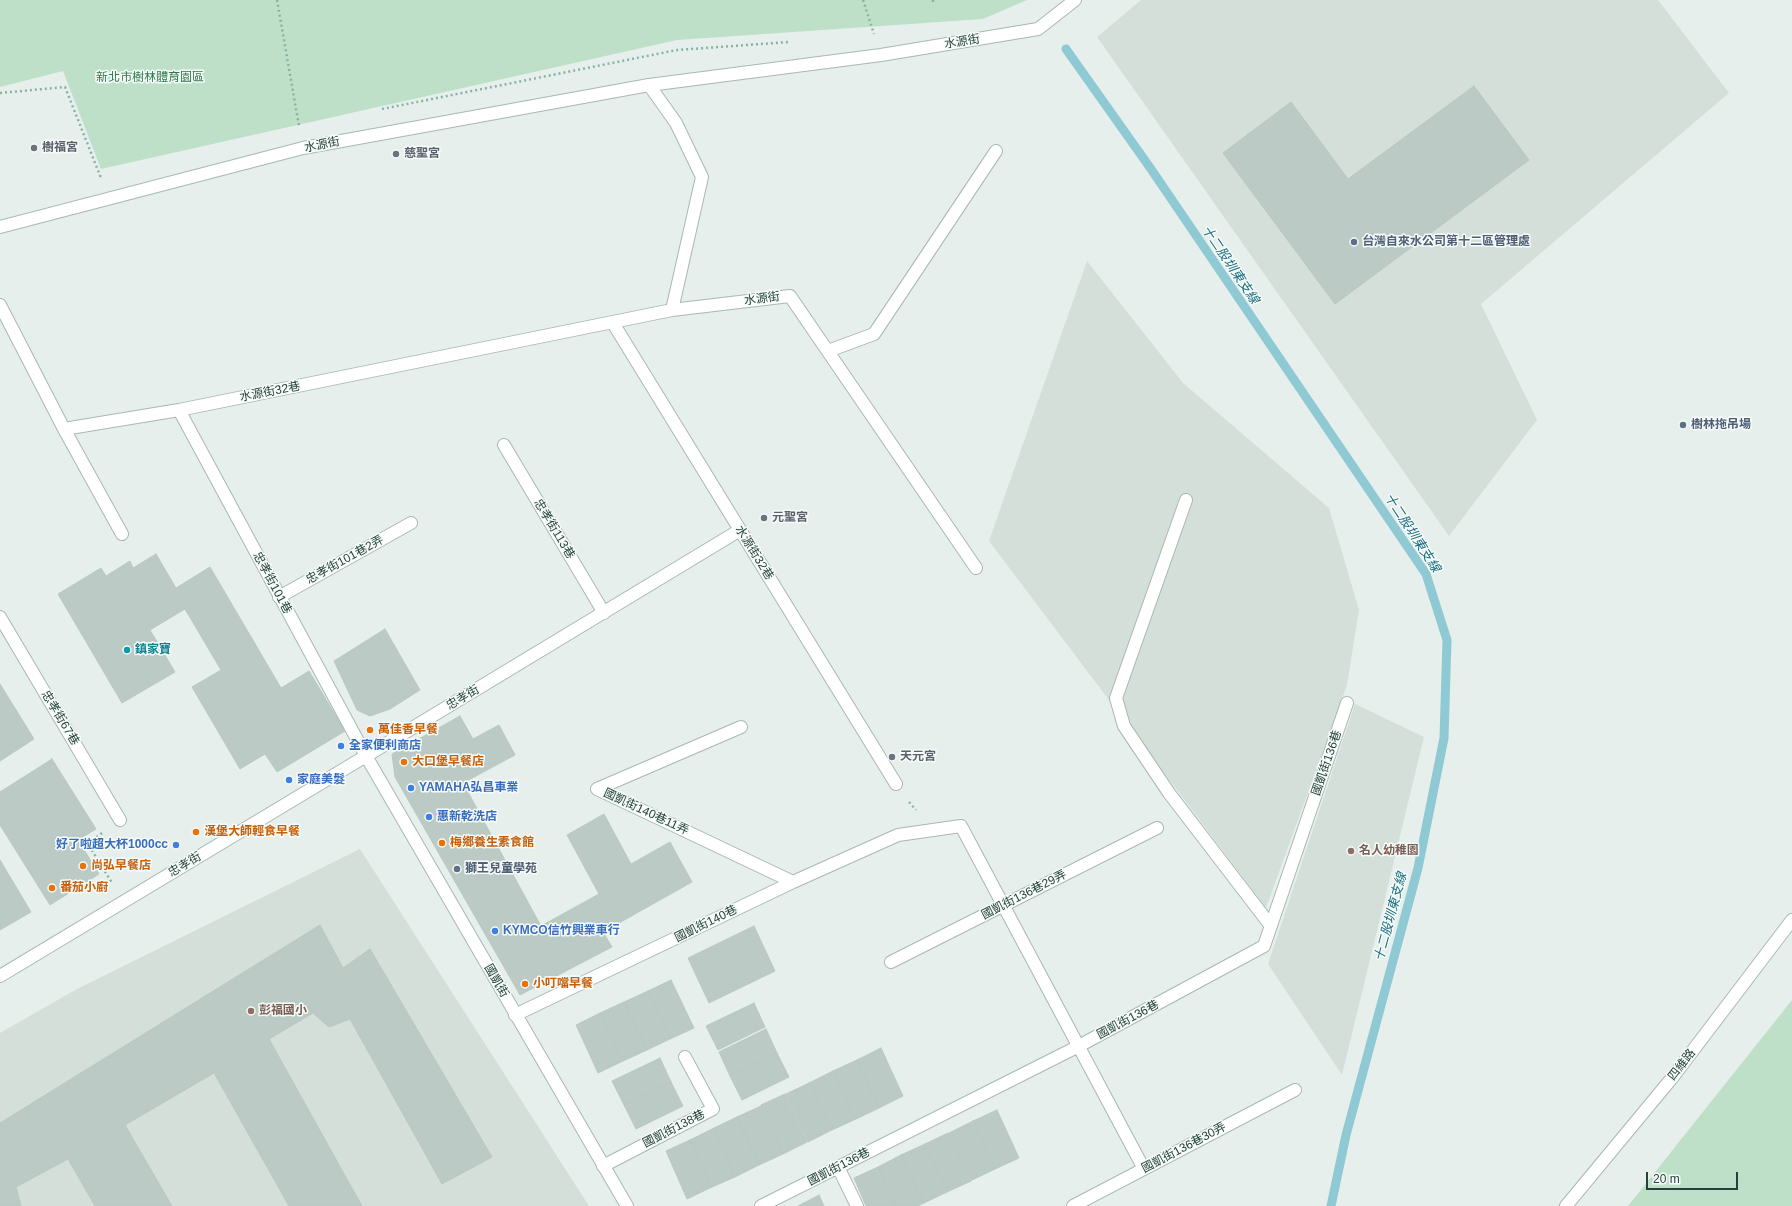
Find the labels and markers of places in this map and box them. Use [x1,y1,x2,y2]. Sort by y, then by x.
place label: 樹福宮 [42,141,78,155]
marker: 樹福宮 [29,143,39,153]
place label: 慈聖宮 [404,147,440,161]
marker: 慈聖宮 [391,149,401,159]
place label: 台灣自來水公司第十二區管理處 [1362,235,1530,249]
marker: 台灣自來水公司第十二區管理處 [1349,237,1359,247]
place label: 樹林拖吊場 [1691,418,1751,432]
marker: 樹林拖吊場 [1678,420,1688,430]
place label: 元聖宮 [772,511,808,525]
marker: 元聖宮 [759,513,769,523]
place label: 鎮家寶 [135,643,171,657]
marker: 鎮家寶 [122,645,132,655]
place label: 萬佳香早餐 [378,723,438,737]
marker: 萬佳香早餐 [365,725,375,735]
place label: 全家便利商店 [349,739,421,753]
marker: 全家便利商店 [336,741,346,751]
place label: 天元宮 [900,750,936,764]
marker: 天元宮 [887,752,897,762]
place label: 大口堡早餐店 [412,755,484,769]
marker: 大口堡早餐店 [399,757,409,767]
place label: 家庭美髮 [297,773,345,787]
marker: 家庭美髮 [284,775,294,785]
place label: YAMAHA弘昌車業 [419,781,519,795]
marker: YAMAHA弘昌車業 [406,783,416,793]
place label: 惠新乾洗店 [437,810,497,824]
marker: 惠新乾洗店 [424,812,434,822]
place label: 漢堡大師輕食早餐 [204,825,300,839]
marker: 漢堡大師輕食早餐 [191,827,201,837]
place label: 梅鄉養生素食館 [450,836,534,850]
place label: 好了啦超大杯1000cc [56,838,168,852]
marker: 梅鄉養生素食館 [437,838,447,848]
marker: 好了啦超大杯1000cc [171,840,181,850]
place label: 名人幼稚園 [1359,844,1419,858]
marker: 名人幼稚園 [1346,846,1356,856]
place label: 尚弘早餐店 [91,859,151,873]
marker: 尚弘早餐店 [78,861,88,871]
place label: 獅王兒童學苑 [465,862,537,876]
marker: 獅王兒童學苑 [452,864,462,874]
place label: 番茄小廚 [60,881,108,895]
marker: 番茄小廚 [47,883,57,893]
place label: KYMCO信竹興業車行 [503,924,620,938]
marker: KYMCO信竹興業車行 [490,926,500,936]
place label: 小叮噹早餐 [533,977,593,991]
marker: 小叮噹早餐 [520,979,530,989]
place label: 彭福國小 [259,1004,307,1018]
marker: 彭福國小 [246,1006,256,1016]

